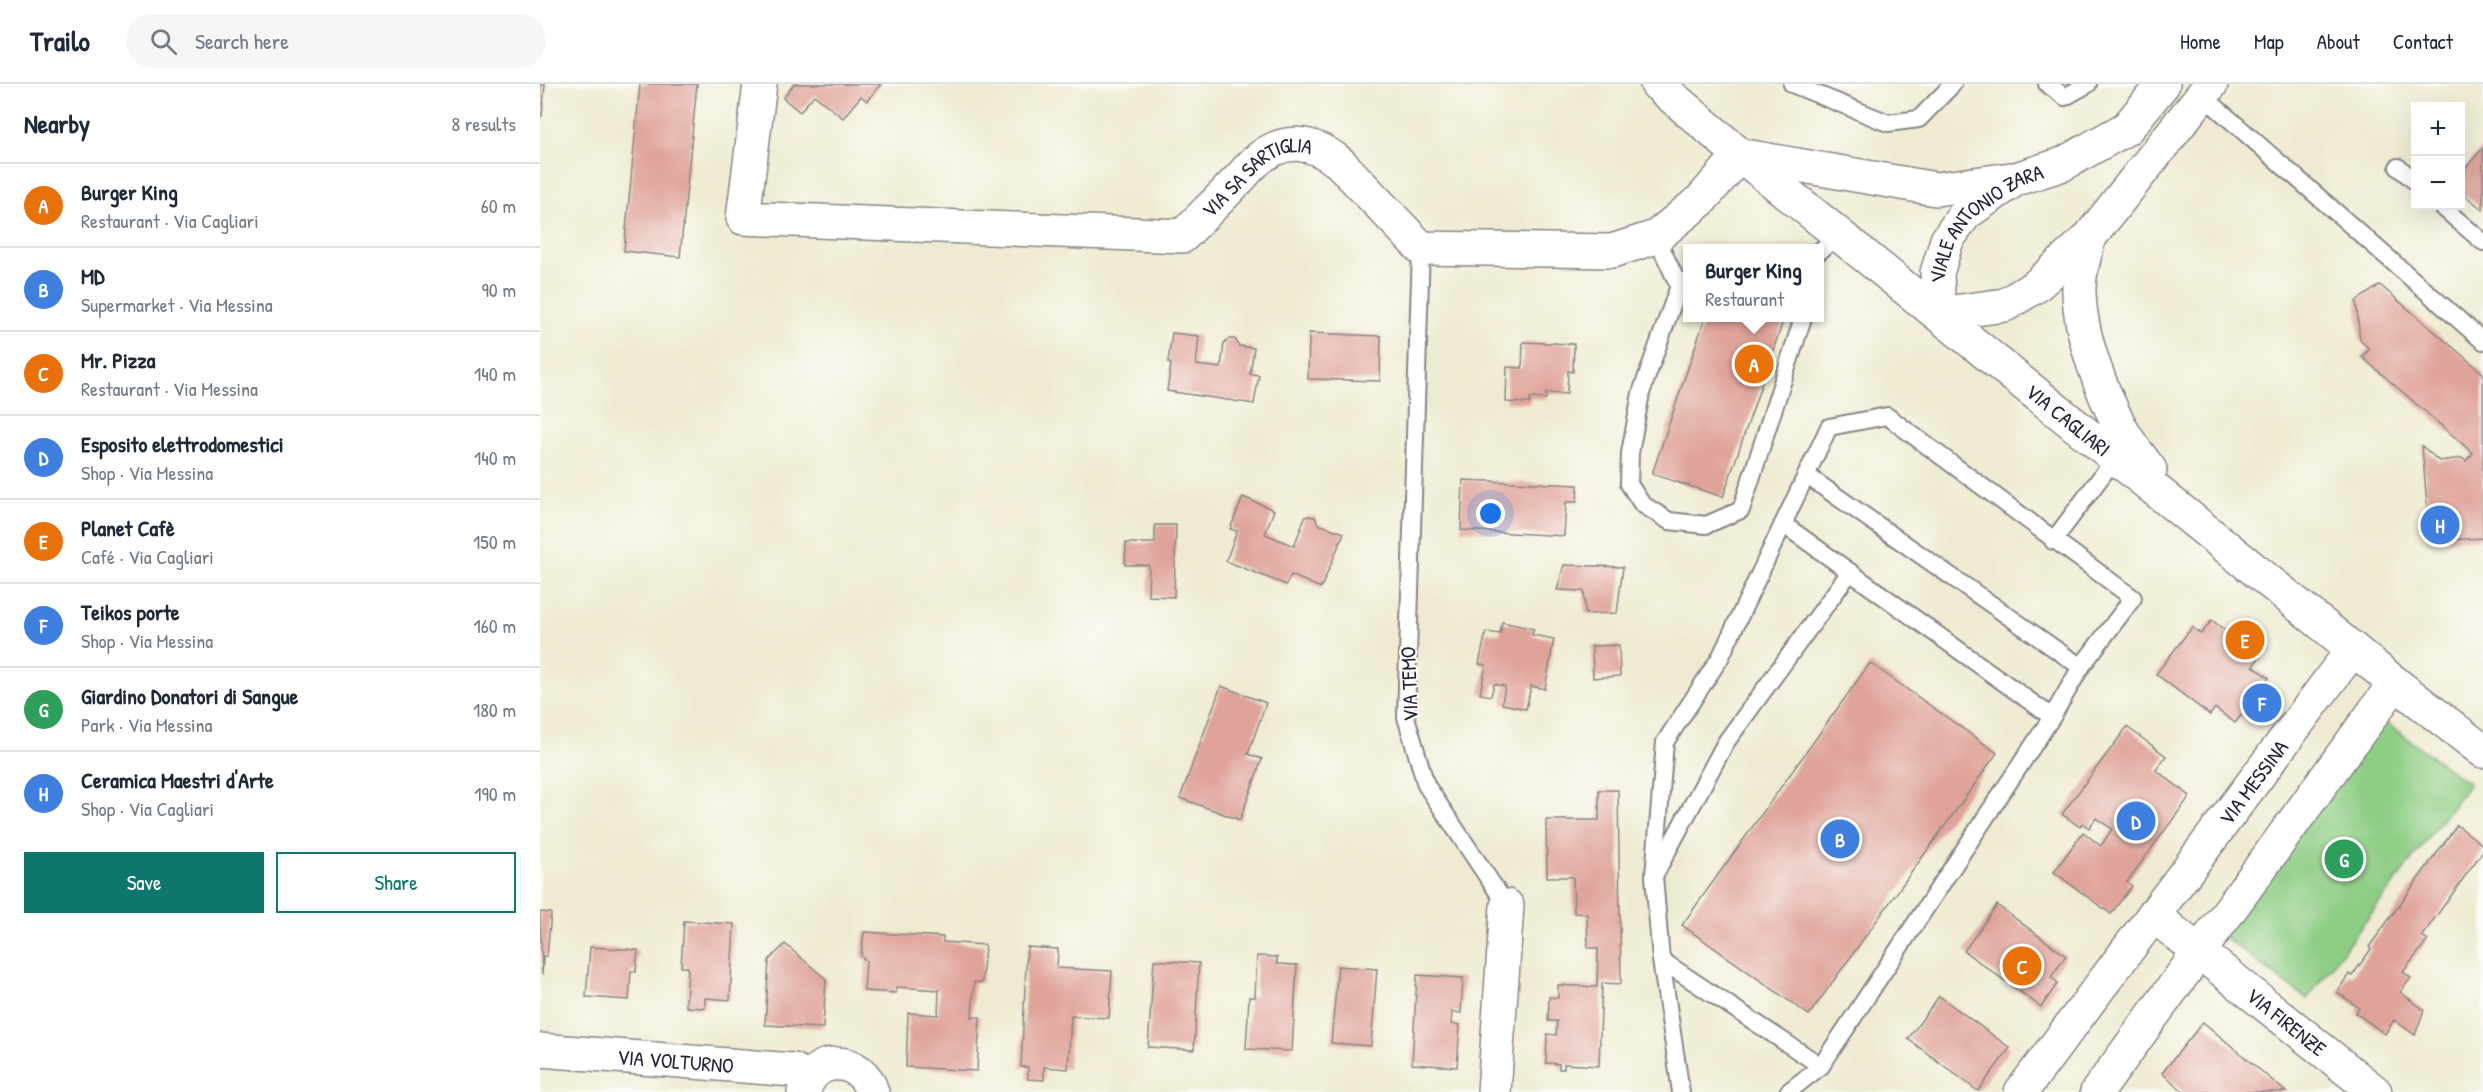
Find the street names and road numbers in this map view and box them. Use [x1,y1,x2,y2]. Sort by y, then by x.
street label: VIA SA SARTIGLIA [1195,130,1316,224]
street label: VIALE ANTONIO ZARA [1922,157,2047,283]
street label: VIA CAGLIARI [2020,377,2117,463]
street label: VIA TEMO [1393,646,1425,722]
street label: VIA MESSINA [2212,734,2294,831]
street label: VIA FIRENZE [2241,981,2333,1062]
street label: VIA VOLTURNO [616,1042,735,1080]

